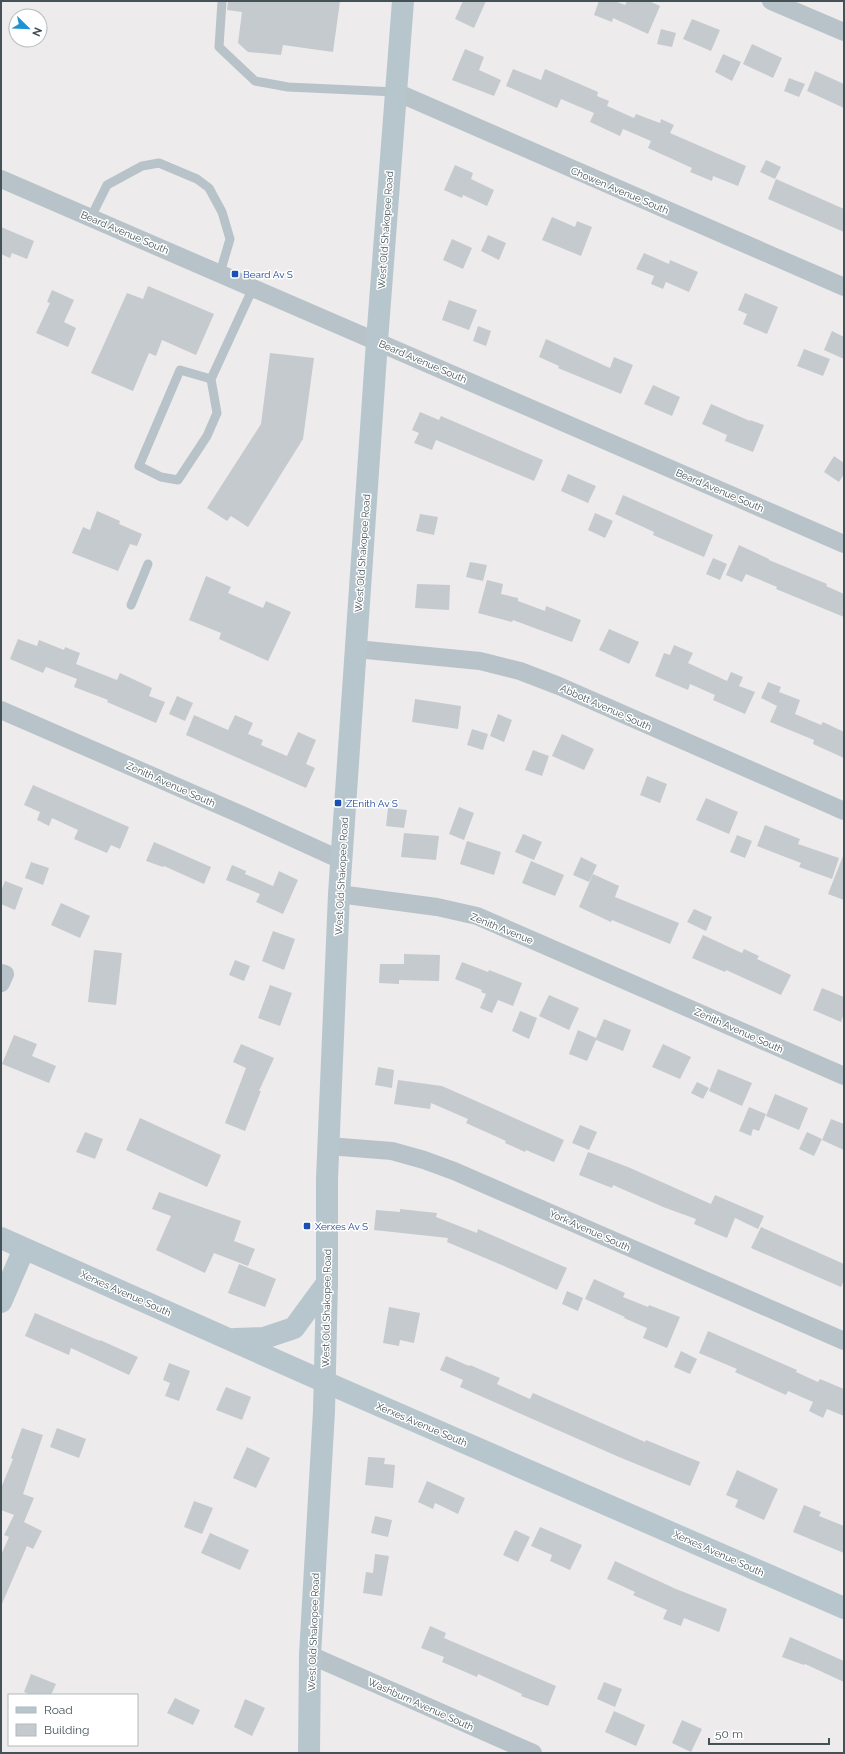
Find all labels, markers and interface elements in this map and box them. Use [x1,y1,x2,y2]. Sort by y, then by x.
north arrow [8,8,48,48]
text: N [29,25,44,38]
street label: Chowen Avenue South [569,165,670,216]
street label: West Old Shakopee Road [376,171,395,289]
street label: Beard Avenue South [79,209,171,256]
marker: Beard Av S [230,269,240,279]
place label: Beard Av S [243,269,293,280]
street label: Beard Avenue South [377,338,469,385]
street label: Beard Avenue South [674,467,766,514]
street label: West Old Shakopee Road [353,494,372,612]
street label: Abbott Avenue South [558,682,653,733]
street label: Zenith Avenue South [125,760,217,809]
marker: ZEnith Av S [333,798,343,808]
place label: ZEnith Av S [346,798,398,809]
street label: West Old Shakopee Road [333,817,350,935]
street label: Zenith Avenue [469,911,535,946]
street label: Zenith Avenue South [693,1006,785,1055]
street label: York Avenue South [548,1208,632,1253]
marker: Xerxes Av S [302,1221,312,1231]
place label: Xerxes Av S [315,1221,368,1232]
street label: West Old Shakopee Road [320,1249,333,1367]
street label: Xerxes Avenue South [79,1269,173,1318]
street label: Xerxes Avenue South [375,1400,469,1449]
street label: Xerxes Avenue South [672,1529,766,1578]
street label: West Old Shakopee Road [306,1573,321,1691]
street label: Washburn Avenue South [366,1676,475,1733]
legend [8,1694,138,1746]
text: Road [44,1703,73,1717]
scale bar [709,1720,829,1746]
text: Building [44,1723,90,1737]
text: 50 m [715,1727,743,1741]

